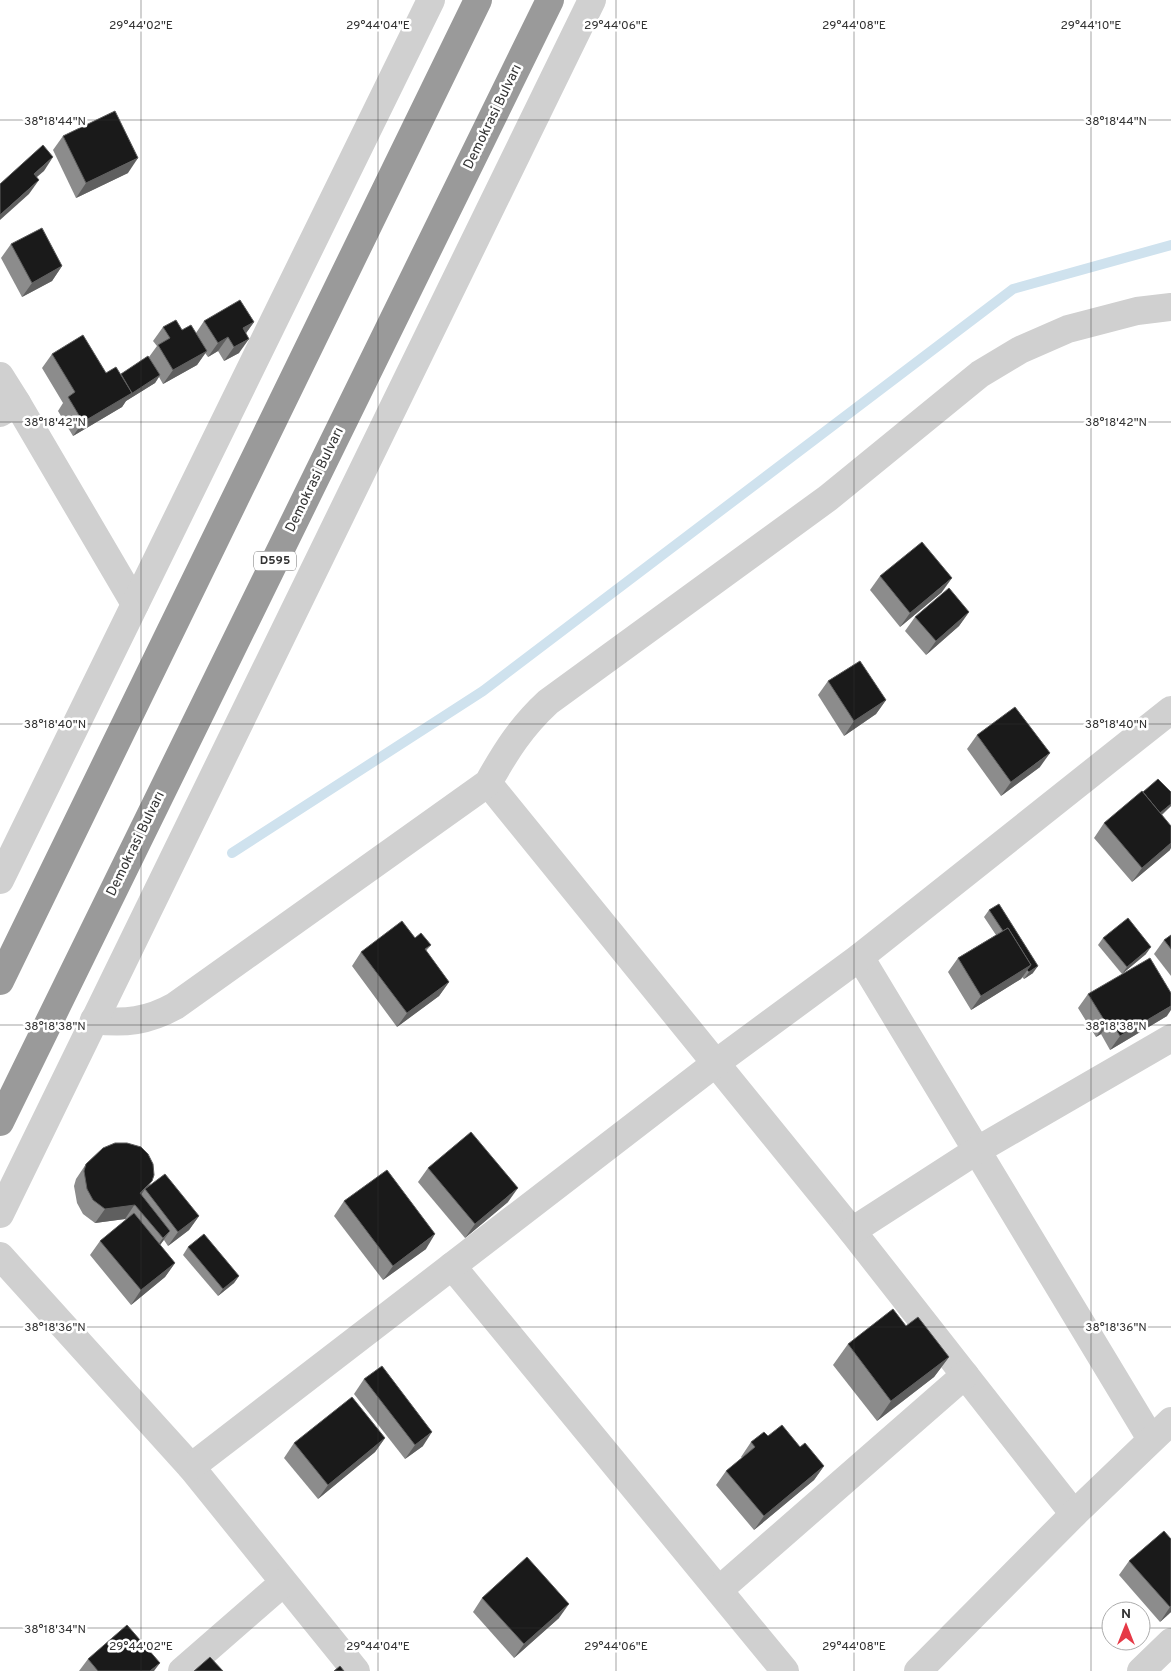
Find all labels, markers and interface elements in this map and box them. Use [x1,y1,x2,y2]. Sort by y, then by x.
text: 29°44'02"E [109,18,173,34]
text: 29°44'04"E [346,18,410,34]
text: 29°44'06"E [584,18,648,34]
text: 29°44'08"E [822,18,886,34]
text: 29°44'10"E [1060,18,1122,34]
street label: Demokrasi Bulvarı [460,62,526,172]
text: 38°18'44"N [24,114,86,130]
text: 38°18'44"N [1085,114,1147,130]
text: 38°18'42"N [24,415,86,431]
text: 38°18'42"N [1085,415,1147,431]
street label: Demokrasi Bulvarı [282,425,348,535]
road number: D595 [254,552,296,570]
text: 38°18'40"N [24,717,86,733]
text: 38°18'40"N [1085,717,1147,733]
street label: Demokrasi Bulvarı [103,789,169,899]
text: 38°18'38"N [24,1019,86,1035]
text: 38°18'38"N [1085,1019,1147,1035]
text: 38°18'36"N [24,1320,86,1336]
text: 38°18'36"N [1085,1320,1147,1336]
north arrow [1101,1601,1151,1651]
text: N [1121,1606,1131,1623]
text: 38°18'34"N [24,1622,86,1638]
text: 29°44'02"E [109,1639,173,1655]
text: 29°44'04"E [346,1639,410,1655]
text: 29°44'06"E [584,1639,648,1655]
text: 29°44'08"E [822,1639,886,1655]

